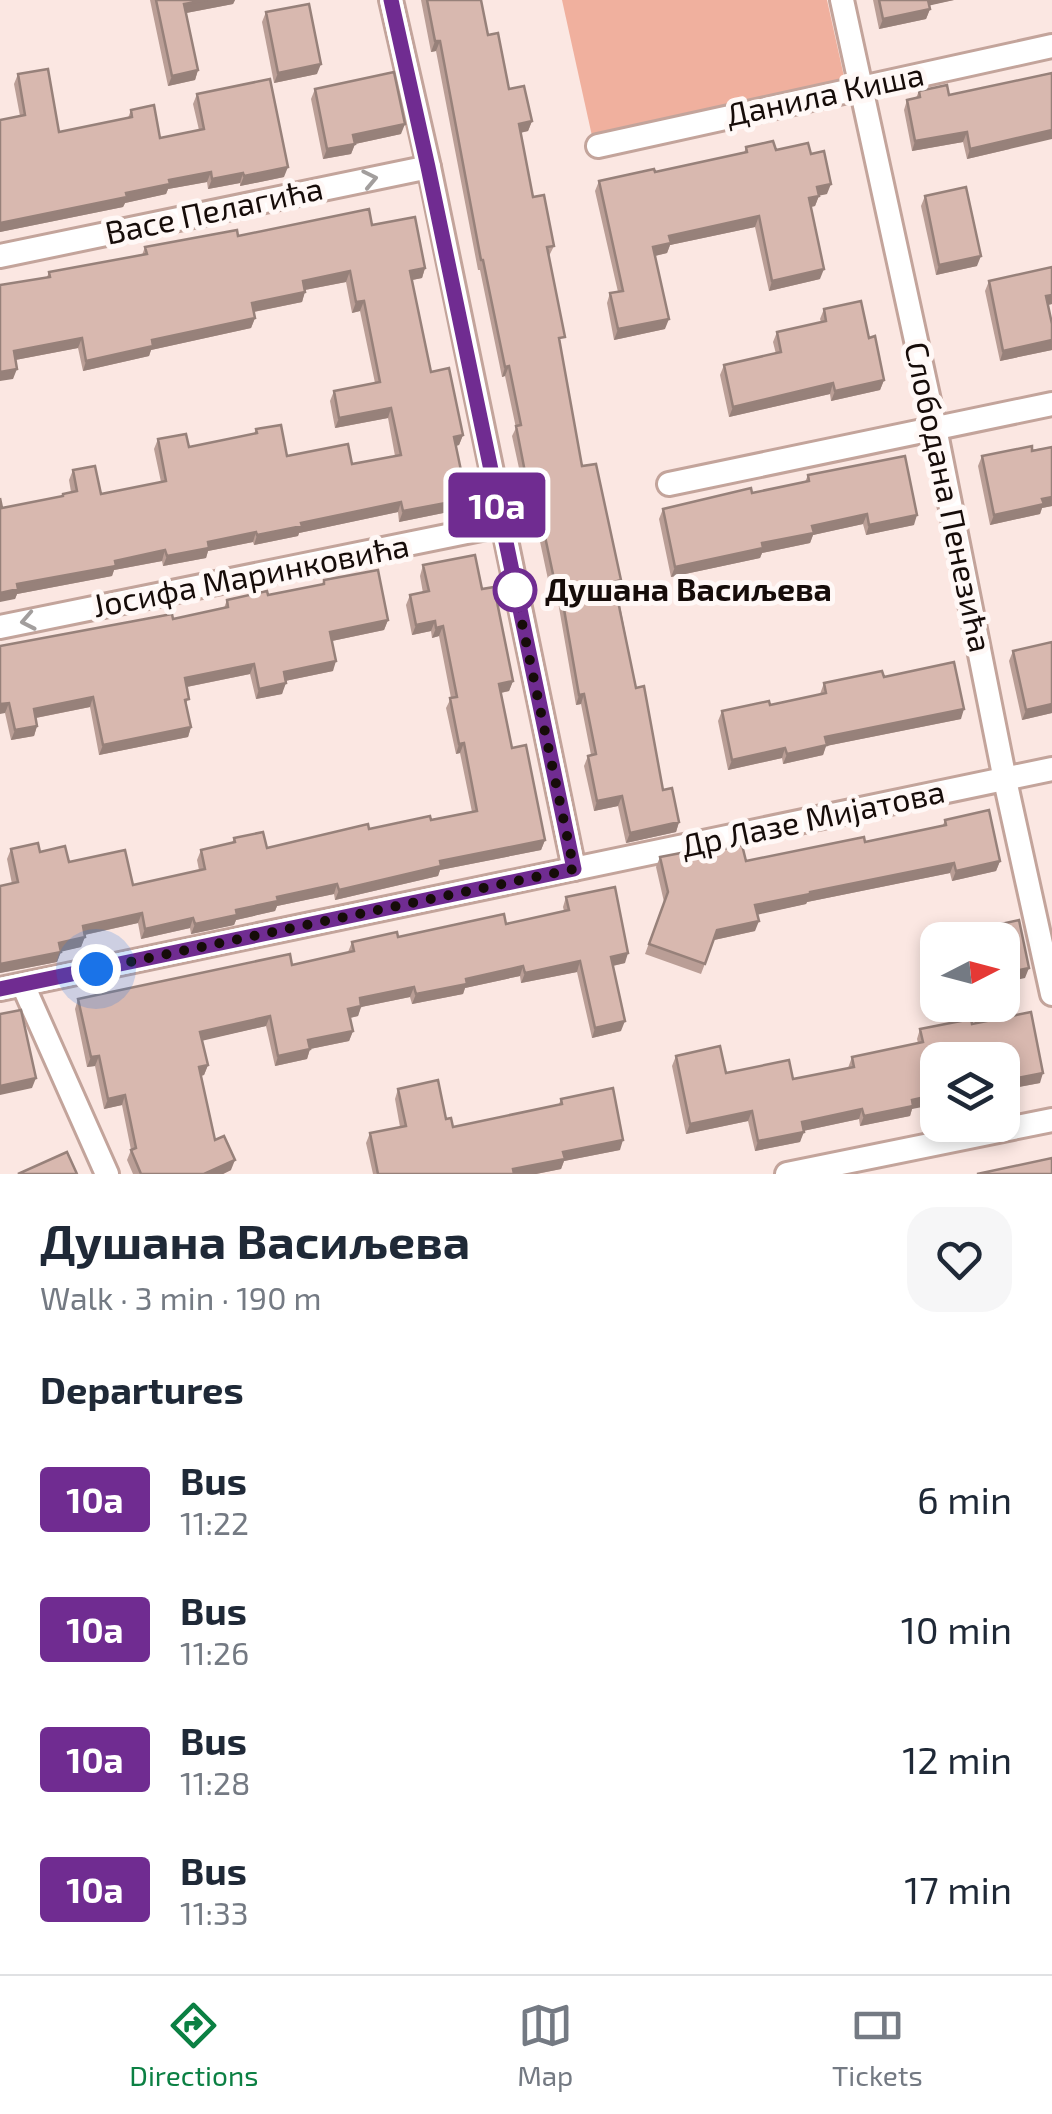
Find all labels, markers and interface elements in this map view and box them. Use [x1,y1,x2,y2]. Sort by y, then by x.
street label: Данила Киша [722,54,927,133]
street label: Васе Пелагића [101,167,326,251]
one-way arrow [361,169,378,190]
street label: Слободана Пенезића [899,338,1001,655]
line badge: 10а [440,472,554,538]
text: 10а [468,484,526,526]
street label: Јосифа Маринковића [89,525,412,623]
marker: Душана Васиљева [494,569,536,611]
place label: Душана Васиљева [545,569,832,608]
one-way arrow [20,610,37,631]
street label: Др Лазе Мијатова [677,771,948,865]
north arrow [920,922,1020,1022]
map controls [920,922,1020,1142]
your location [71,944,121,994]
button: layers [920,1042,1020,1142]
button: heart [907,1207,1012,1312]
text: Душана Васиљева [40,1211,470,1269]
text: Walk · 3 min · 190 m [40,1278,322,1316]
text: Departures [40,1366,244,1412]
text: Bus [180,1457,247,1503]
text: 6 min [917,1476,1012,1522]
text: 10а [66,1478,124,1520]
text: 11:22 [180,1503,249,1541]
text: Bus [180,1587,247,1633]
text: 10 min [901,1606,1012,1652]
text: 10а [66,1608,124,1650]
text: 11:26 [180,1633,249,1671]
text: Bus [180,1717,247,1763]
text: 12 min [902,1736,1012,1782]
text: 10а [66,1738,124,1780]
text: 11:28 [180,1763,250,1801]
text: Bus [180,1847,247,1893]
text: 17 min [904,1866,1012,1912]
text: 10а [66,1868,124,1910]
text: 11:33 [180,1893,249,1931]
tab: Directions [129,1998,258,2092]
tab: Map [517,1998,573,2092]
tab: Tickets [832,1998,923,2092]

